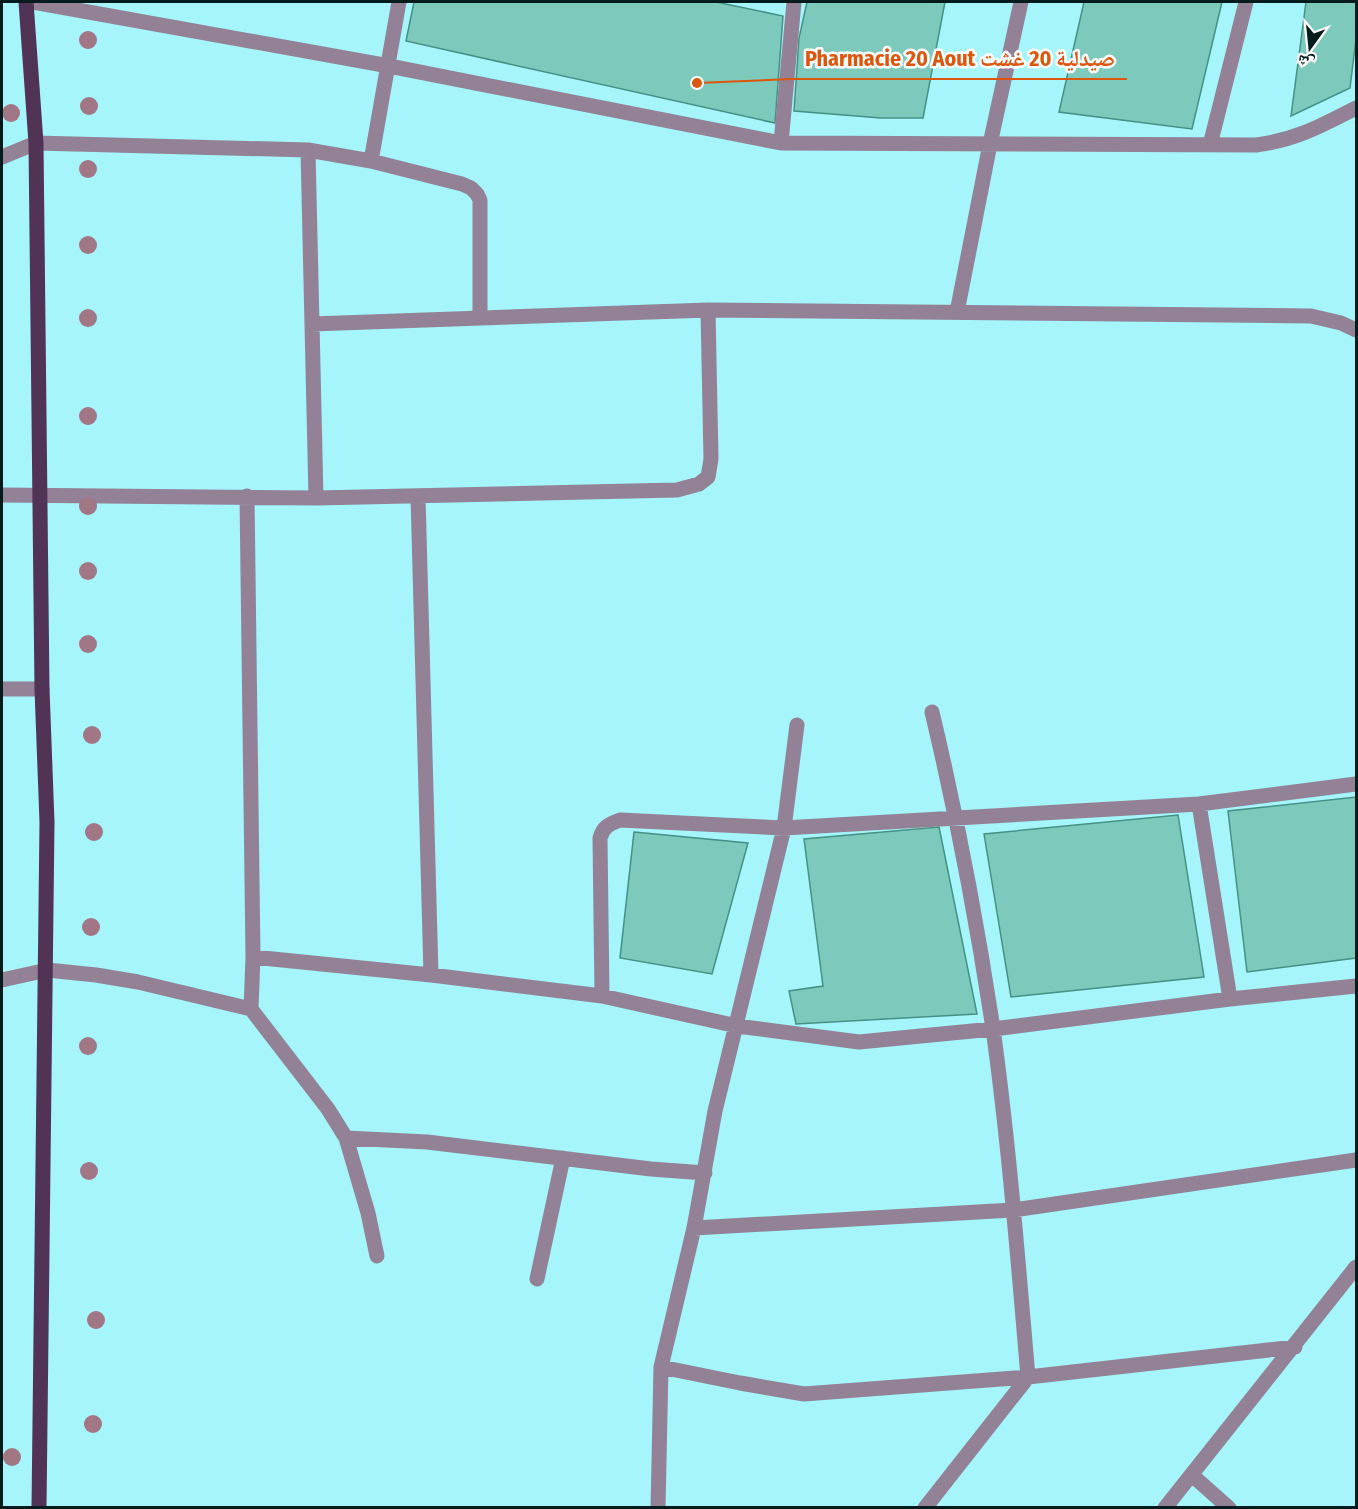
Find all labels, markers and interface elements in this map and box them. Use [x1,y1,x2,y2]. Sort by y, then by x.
north arrow [1280,18,1340,78]
callout: Pharmacie 20 Aout صيدلية 20 غشت [793,39,1127,79]
text: Pharmacie 20 Aout صيدلية 20 غشت [805,45,1115,72]
text: ش [1296,51,1317,73]

